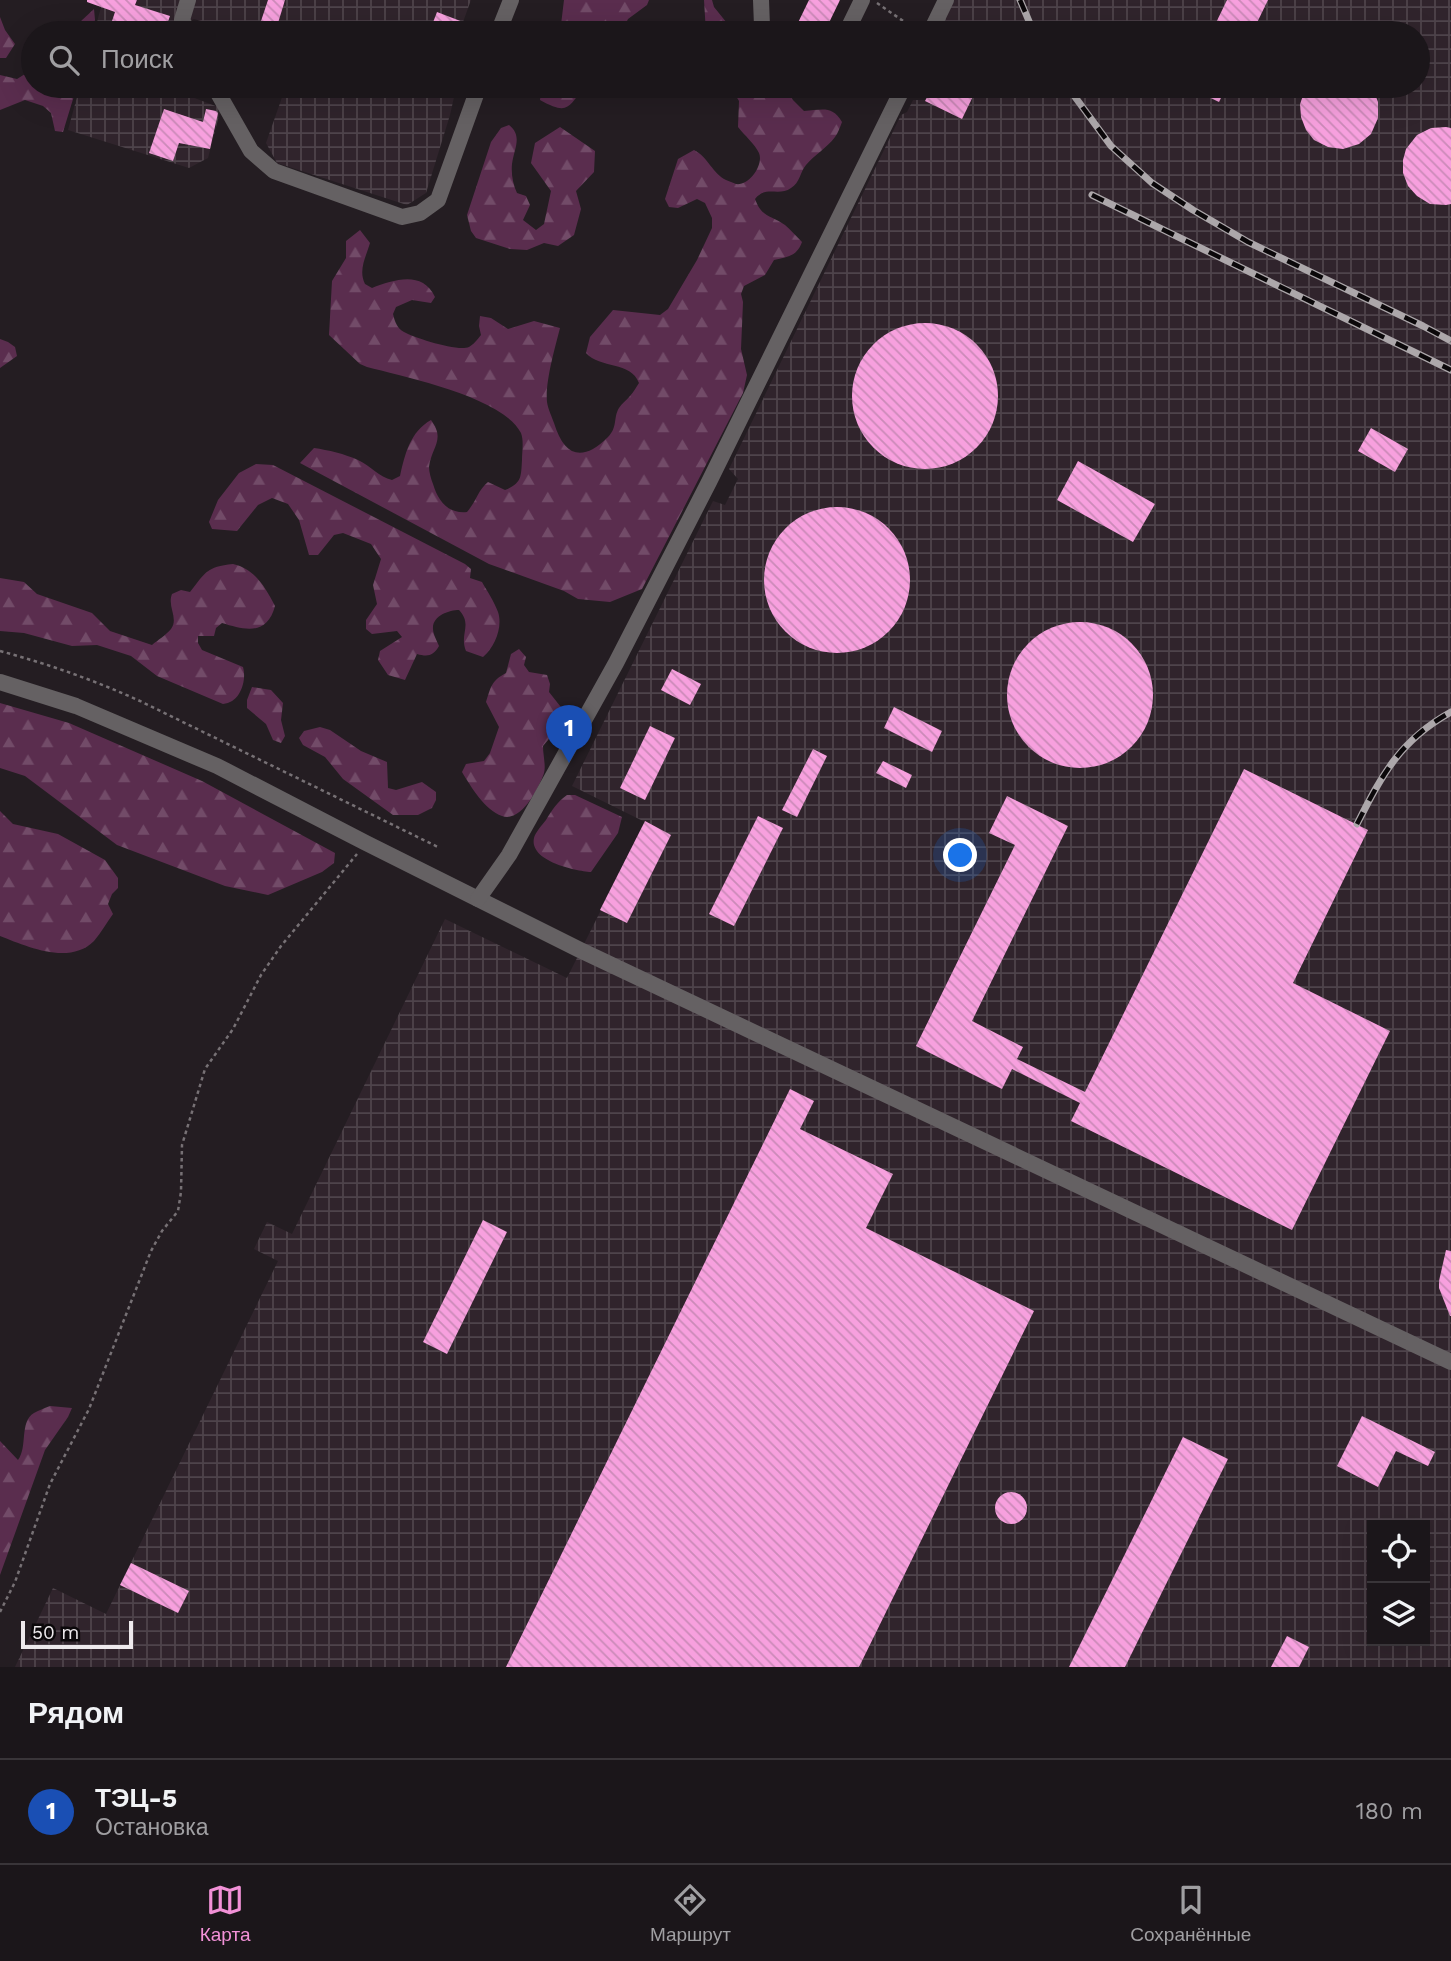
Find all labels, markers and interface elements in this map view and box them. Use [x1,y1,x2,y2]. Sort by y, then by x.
search box [21,21,1430,98]
icon: search [45,41,83,79]
text: Поиск [101,44,173,74]
pin: 1 [546,705,592,763]
your location [943,838,977,872]
map controls [1367,1520,1430,1646]
button: locate [1367,1520,1430,1583]
button: layers [1367,1583,1430,1646]
scale bar [21,1618,133,1650]
text: 50 m [32,1621,79,1644]
text: Рядом [28,1695,124,1730]
text: ТЭЦ-5 [95,1783,177,1813]
text: 1 [46,1798,56,1825]
text: 180 m [1356,1798,1423,1825]
text: Остановка [95,1814,209,1841]
tab: Карта [200,1881,251,1946]
tab: Маршрут [650,1881,731,1946]
tab: Сохранённые [1130,1881,1251,1946]

